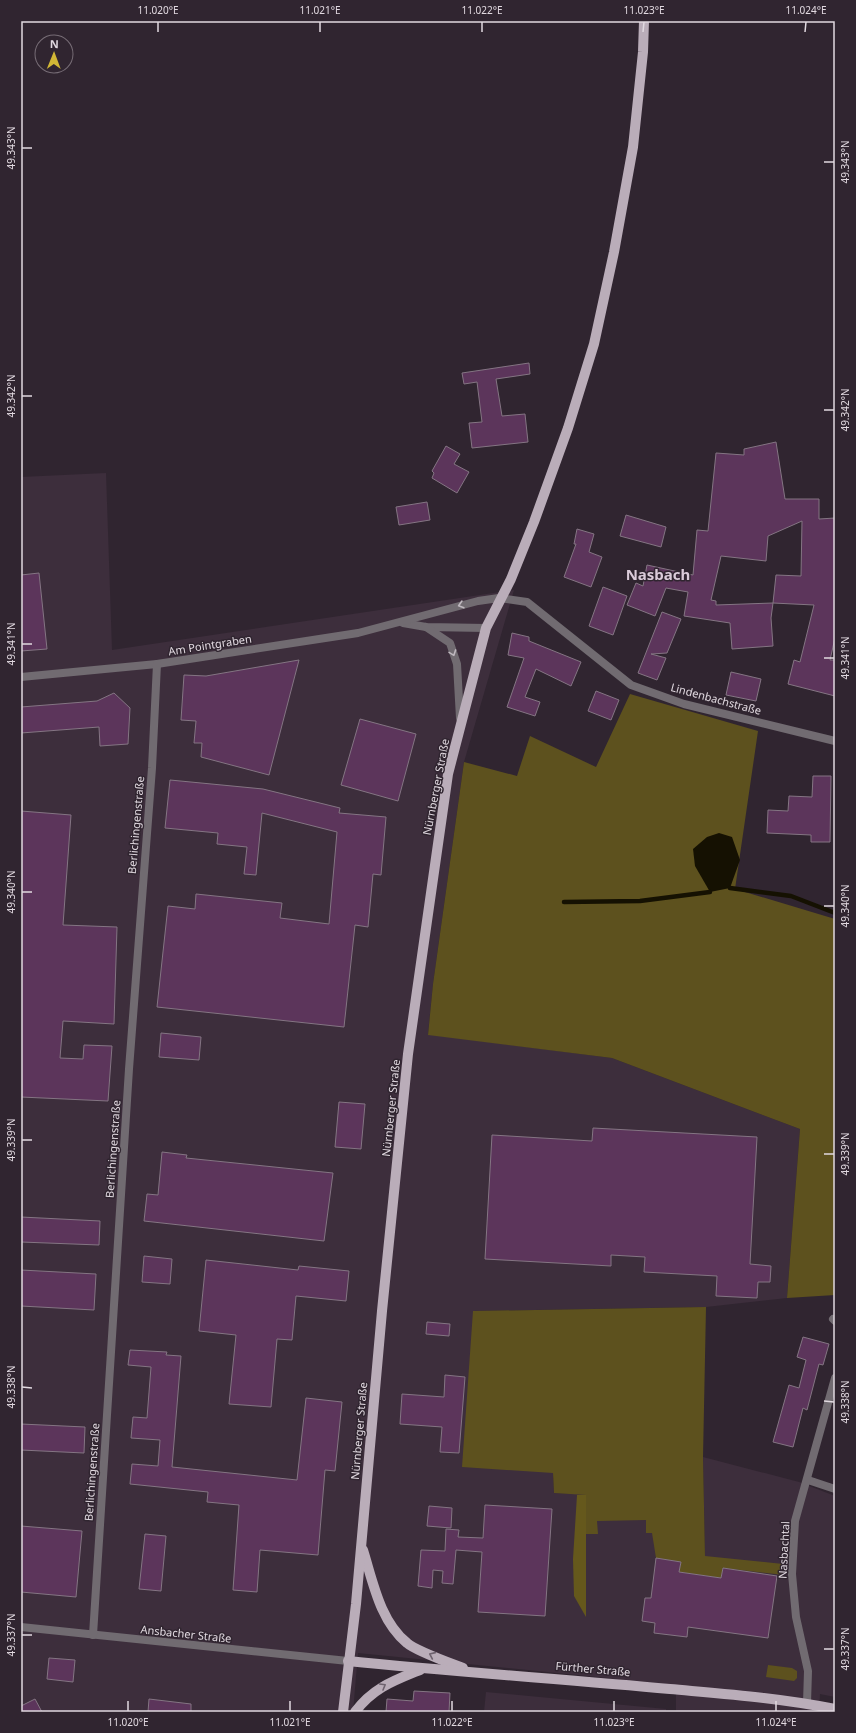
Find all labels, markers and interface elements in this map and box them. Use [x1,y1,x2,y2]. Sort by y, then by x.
text: 11.020°E [137,3,179,17]
text: 11.021°E [299,3,341,17]
text: 11.022°E [461,3,503,17]
text: 11.023°E [623,3,665,17]
text: 11.024°E [785,3,827,17]
north arrow [34,34,74,74]
text: N [50,36,59,51]
text: 49.343°N [4,126,18,170]
text: 49.343°N [838,140,852,184]
text: 49.342°N [4,374,18,418]
text: 49.342°N [838,388,852,432]
district label: Nasbach [626,564,690,584]
one-way arrow [458,601,465,609]
text: 49.341°N [4,622,18,666]
street label: Am Pointgraben [167,631,253,658]
text: 49.341°N [838,636,852,680]
one-way arrow [449,649,457,656]
street label: Lindenbachstraße [669,679,763,718]
street label: Nürnberger Straße [419,737,452,836]
street label: Berlichingenstraße [124,776,147,874]
text: 49.340°N [4,870,18,914]
text: 49.340°N [838,884,852,928]
street label: Nürnberger Straße [378,1058,403,1157]
street label: Berlichingenstraße [102,1100,123,1198]
text: 49.339°N [4,1118,18,1162]
text: 49.339°N [838,1132,852,1176]
text: 49.338°N [4,1365,18,1409]
text: 49.338°N [838,1380,852,1424]
street label: Nürnberger Straße [347,1382,370,1480]
street label: Berlichingenstraße [81,1423,102,1521]
street label: Nasbachtal [774,1521,793,1579]
text: 49.337°N [4,1613,18,1657]
street label: Ansbacher Straße [140,1621,232,1646]
text: 49.337°N [838,1627,852,1671]
one-way arrow [429,1652,437,1660]
street label: Fürther Straße [555,1658,631,1679]
one-way arrow [379,1683,386,1691]
text: 11.020°E [107,1715,149,1729]
text: 11.021°E [269,1715,311,1729]
text: 11.022°E [431,1715,473,1729]
text: 11.023°E [593,1715,635,1729]
text: 11.024°E [755,1715,797,1729]

